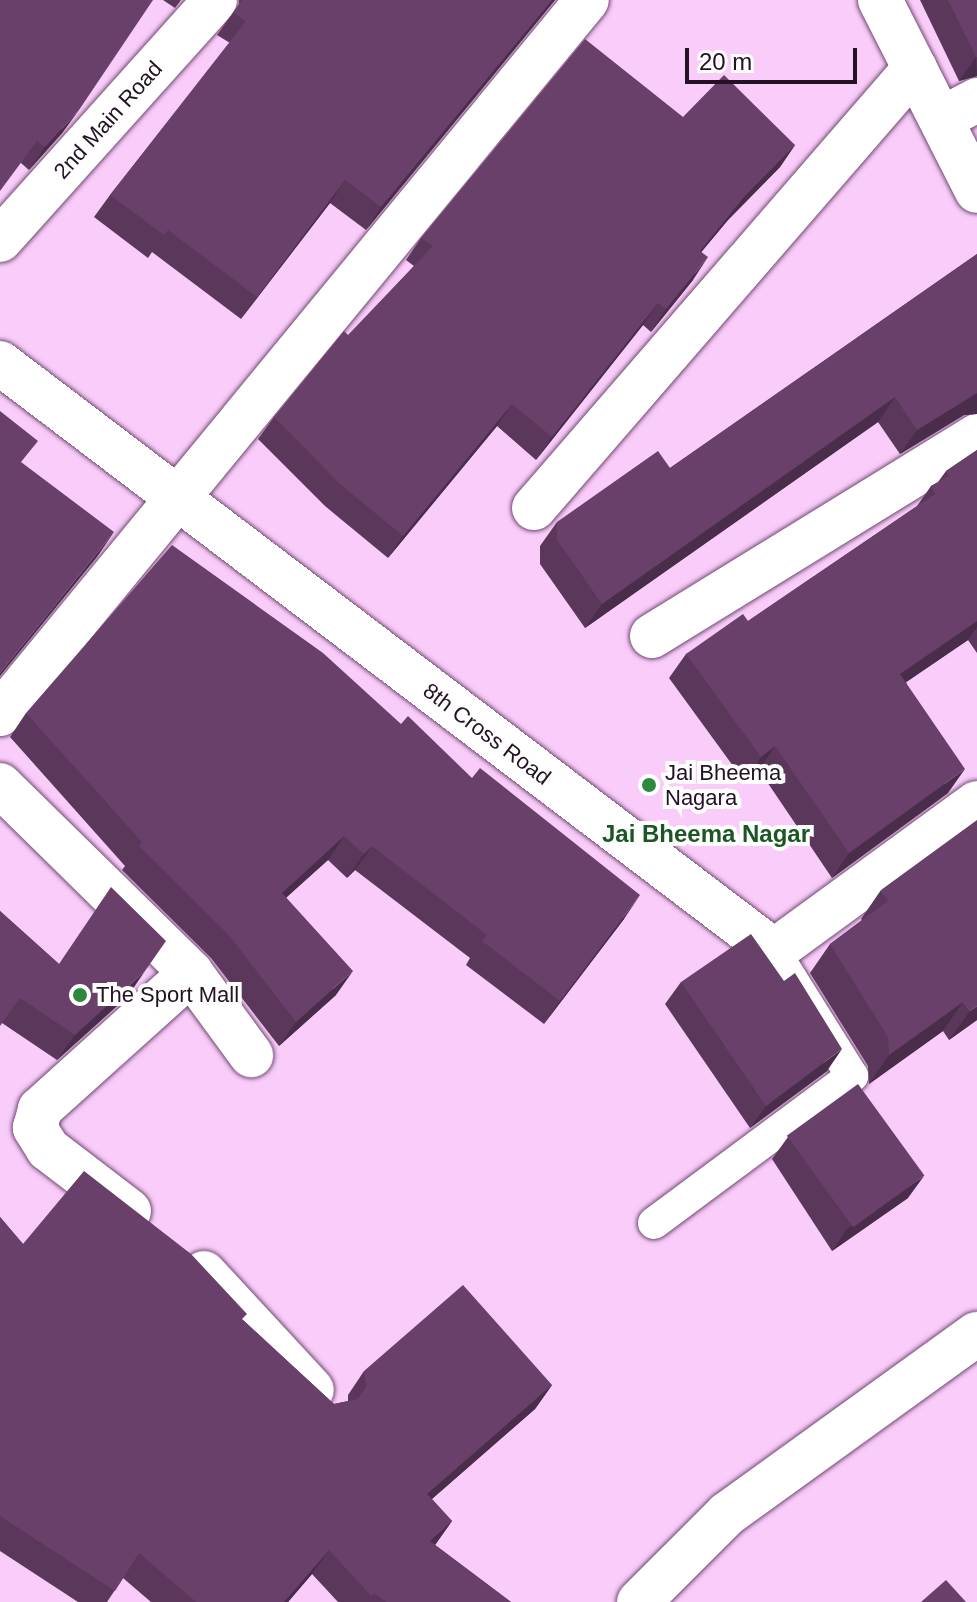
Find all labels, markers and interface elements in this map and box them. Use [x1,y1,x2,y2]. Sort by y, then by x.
scale bar [689,32,861,82]
text: 20 m [699,48,752,75]
street label: 2nd Main Road [48,56,168,184]
street label: 8th Cross Road [418,677,556,791]
place label: Jai Bheema Nagara [665,759,781,810]
marker: Jai Bheema Nagara [640,776,658,794]
district label: Jai Bheema Nagar [602,820,810,848]
place label: The Sport Mall [96,982,239,1008]
marker: The Sport Mall [71,986,89,1004]

